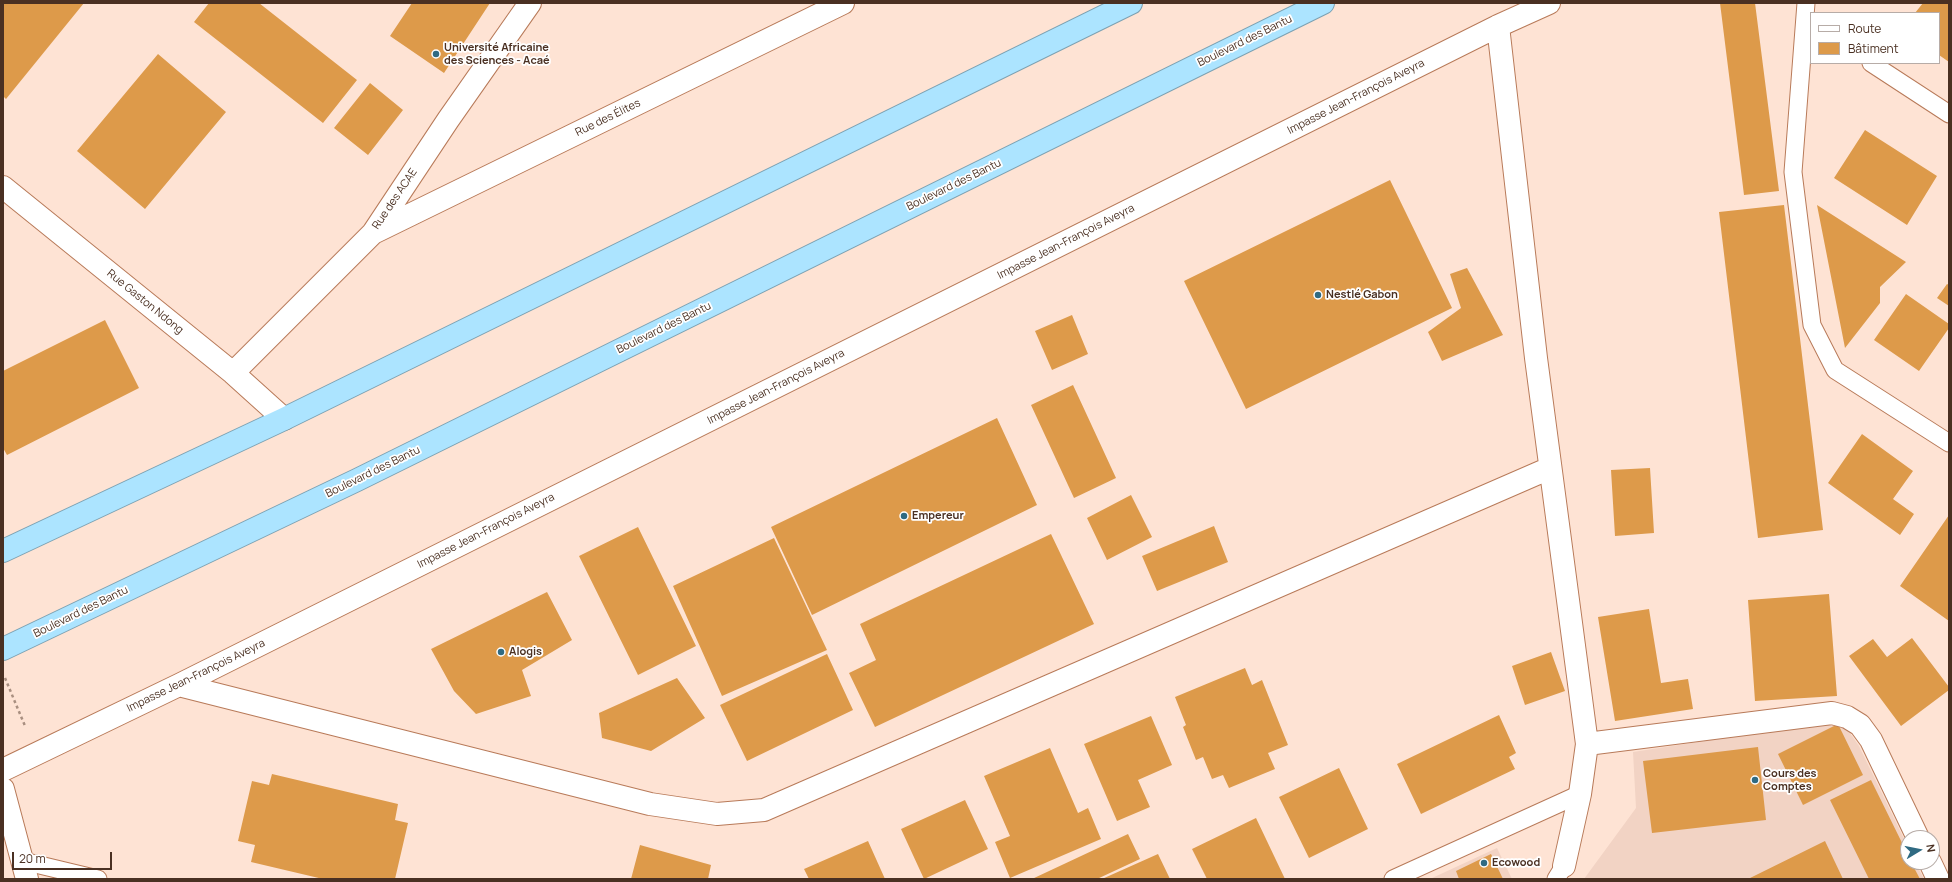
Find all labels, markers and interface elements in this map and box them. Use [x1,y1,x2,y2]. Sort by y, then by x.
street label: Boulevard des Bantu [1195,12,1295,70]
legend [1810,12,1940,64]
text: Route [1848,20,1881,37]
text: Bâtiment [1848,40,1899,57]
place label: Université Africaine des Sciences - Acaé [444,41,550,67]
marker: Université Africaine des Sciences - Acaé [431,49,441,59]
street label: Impasse Jean-François Aveyra [1285,57,1427,137]
street label: Rue des Élites [573,97,643,139]
street label: Boulevard des Bantu [904,156,1004,214]
street label: Rue des ACAE [370,166,420,232]
street label: Impasse Jean-François Aveyra [995,202,1137,282]
street label: Rue Gaston Ndong [104,267,186,337]
place label: Nestlé Gabon [1326,288,1398,302]
marker: Nestlé Gabon [1313,290,1323,300]
street label: Boulevard des Bantu [614,299,714,357]
street label: Impasse Jean-François Aveyra [705,347,847,427]
street label: Boulevard des Bantu [323,443,423,501]
street label: Impasse Jean-François Aveyra [415,491,557,571]
place label: Empereur [912,509,964,523]
marker: Empereur [899,511,909,521]
street label: Boulevard des Bantu [31,583,131,641]
street label: Impasse Jean-François Aveyra [125,637,267,715]
place label: Alogis [509,645,542,659]
marker: Alogis [496,647,506,657]
place label: Cours des Comptes [1763,767,1816,793]
marker: Cours des Comptes [1750,775,1760,785]
north arrow [1900,830,1940,870]
text: N [1923,843,1939,853]
scale bar [14,844,114,870]
text: 20 m [19,850,46,867]
place label: Ecowood [1492,856,1540,870]
marker: Ecowood [1479,858,1489,868]

